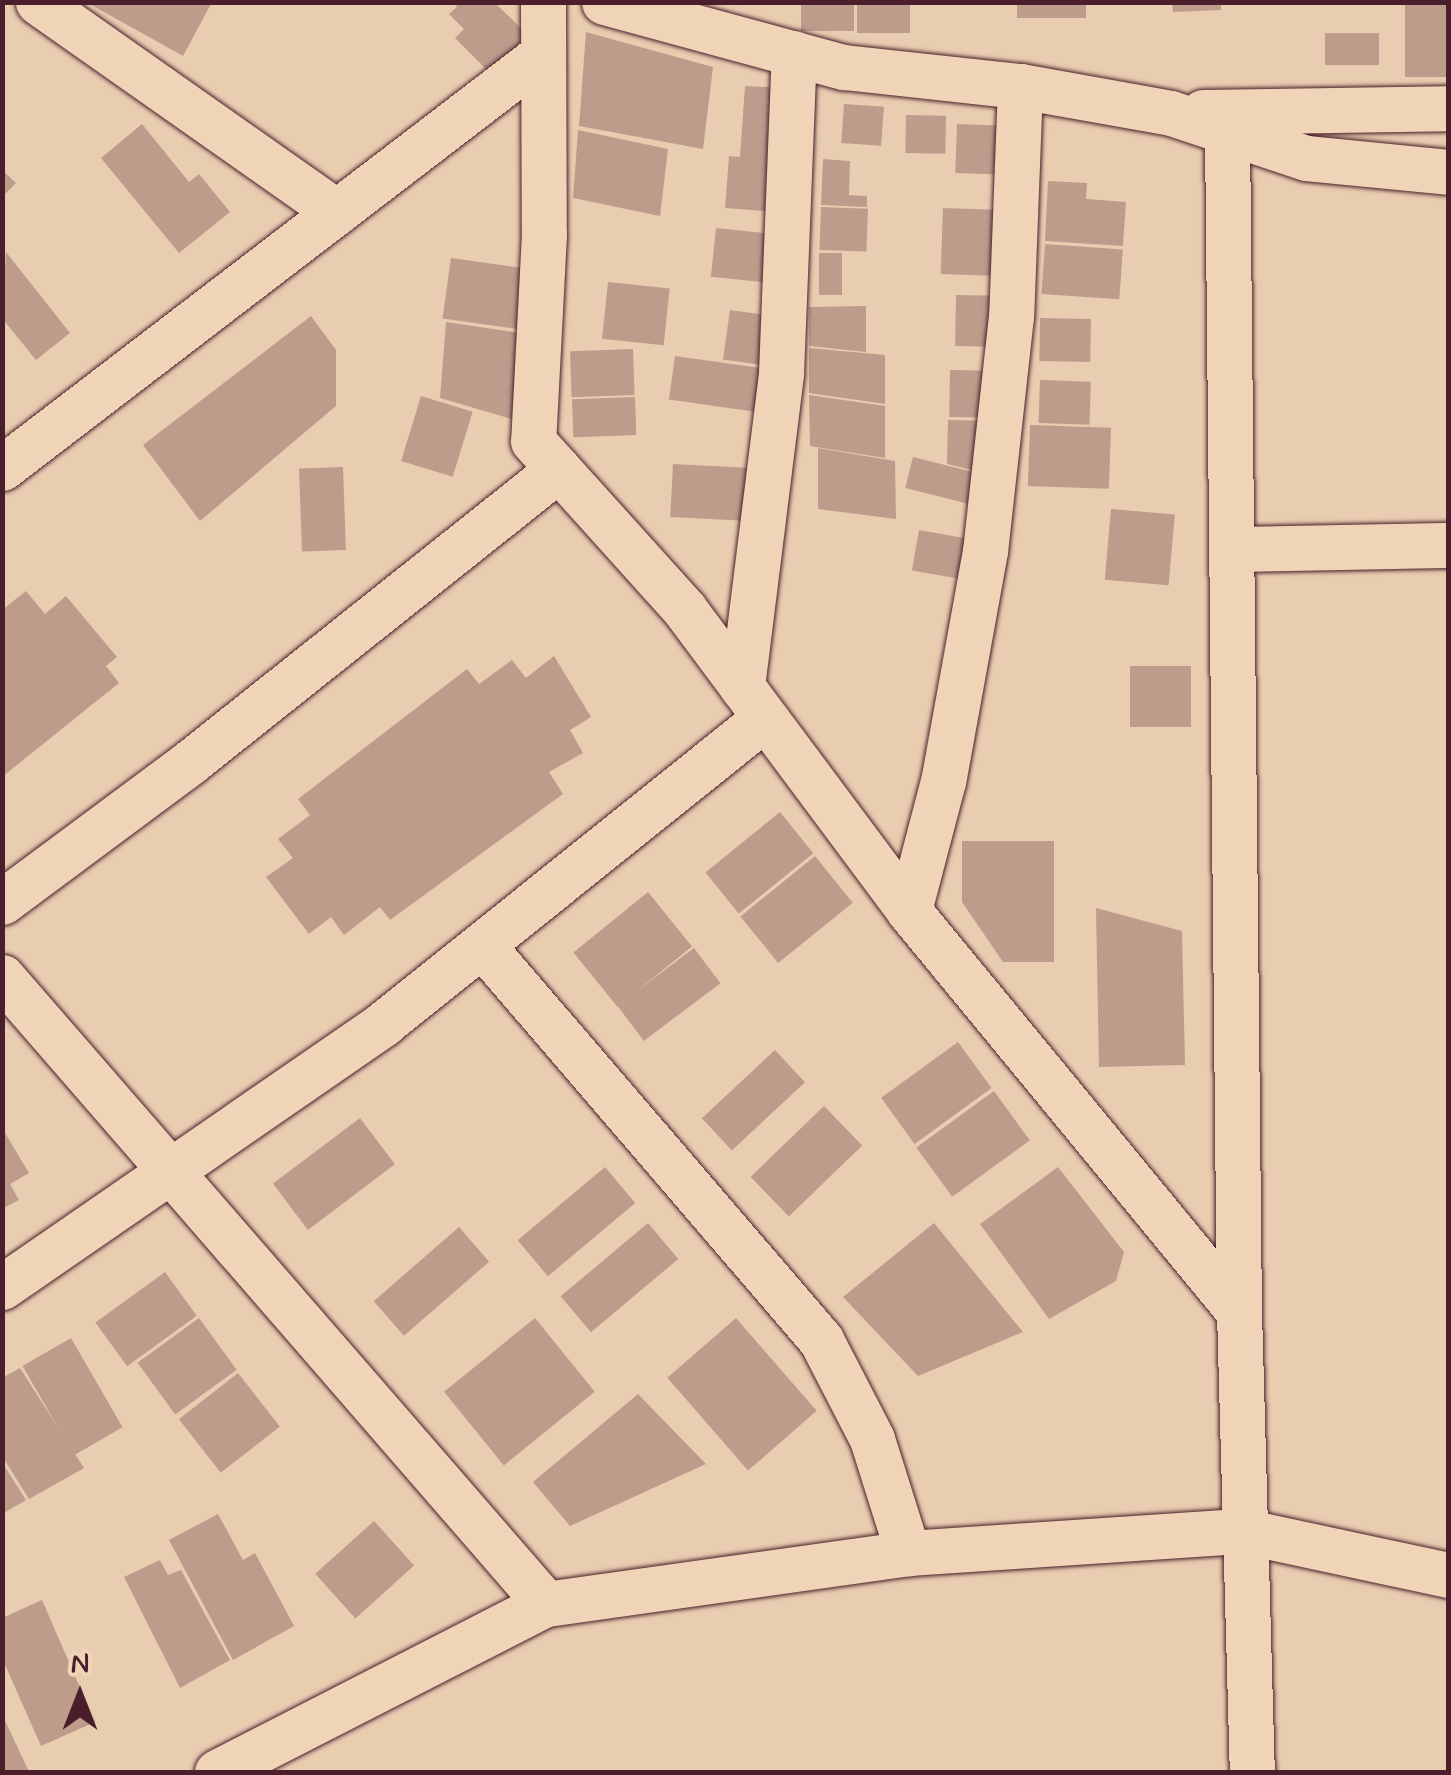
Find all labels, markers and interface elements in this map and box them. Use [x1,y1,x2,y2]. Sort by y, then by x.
north arrow [30,1645,130,1745]
text: N [71,1646,89,1683]

